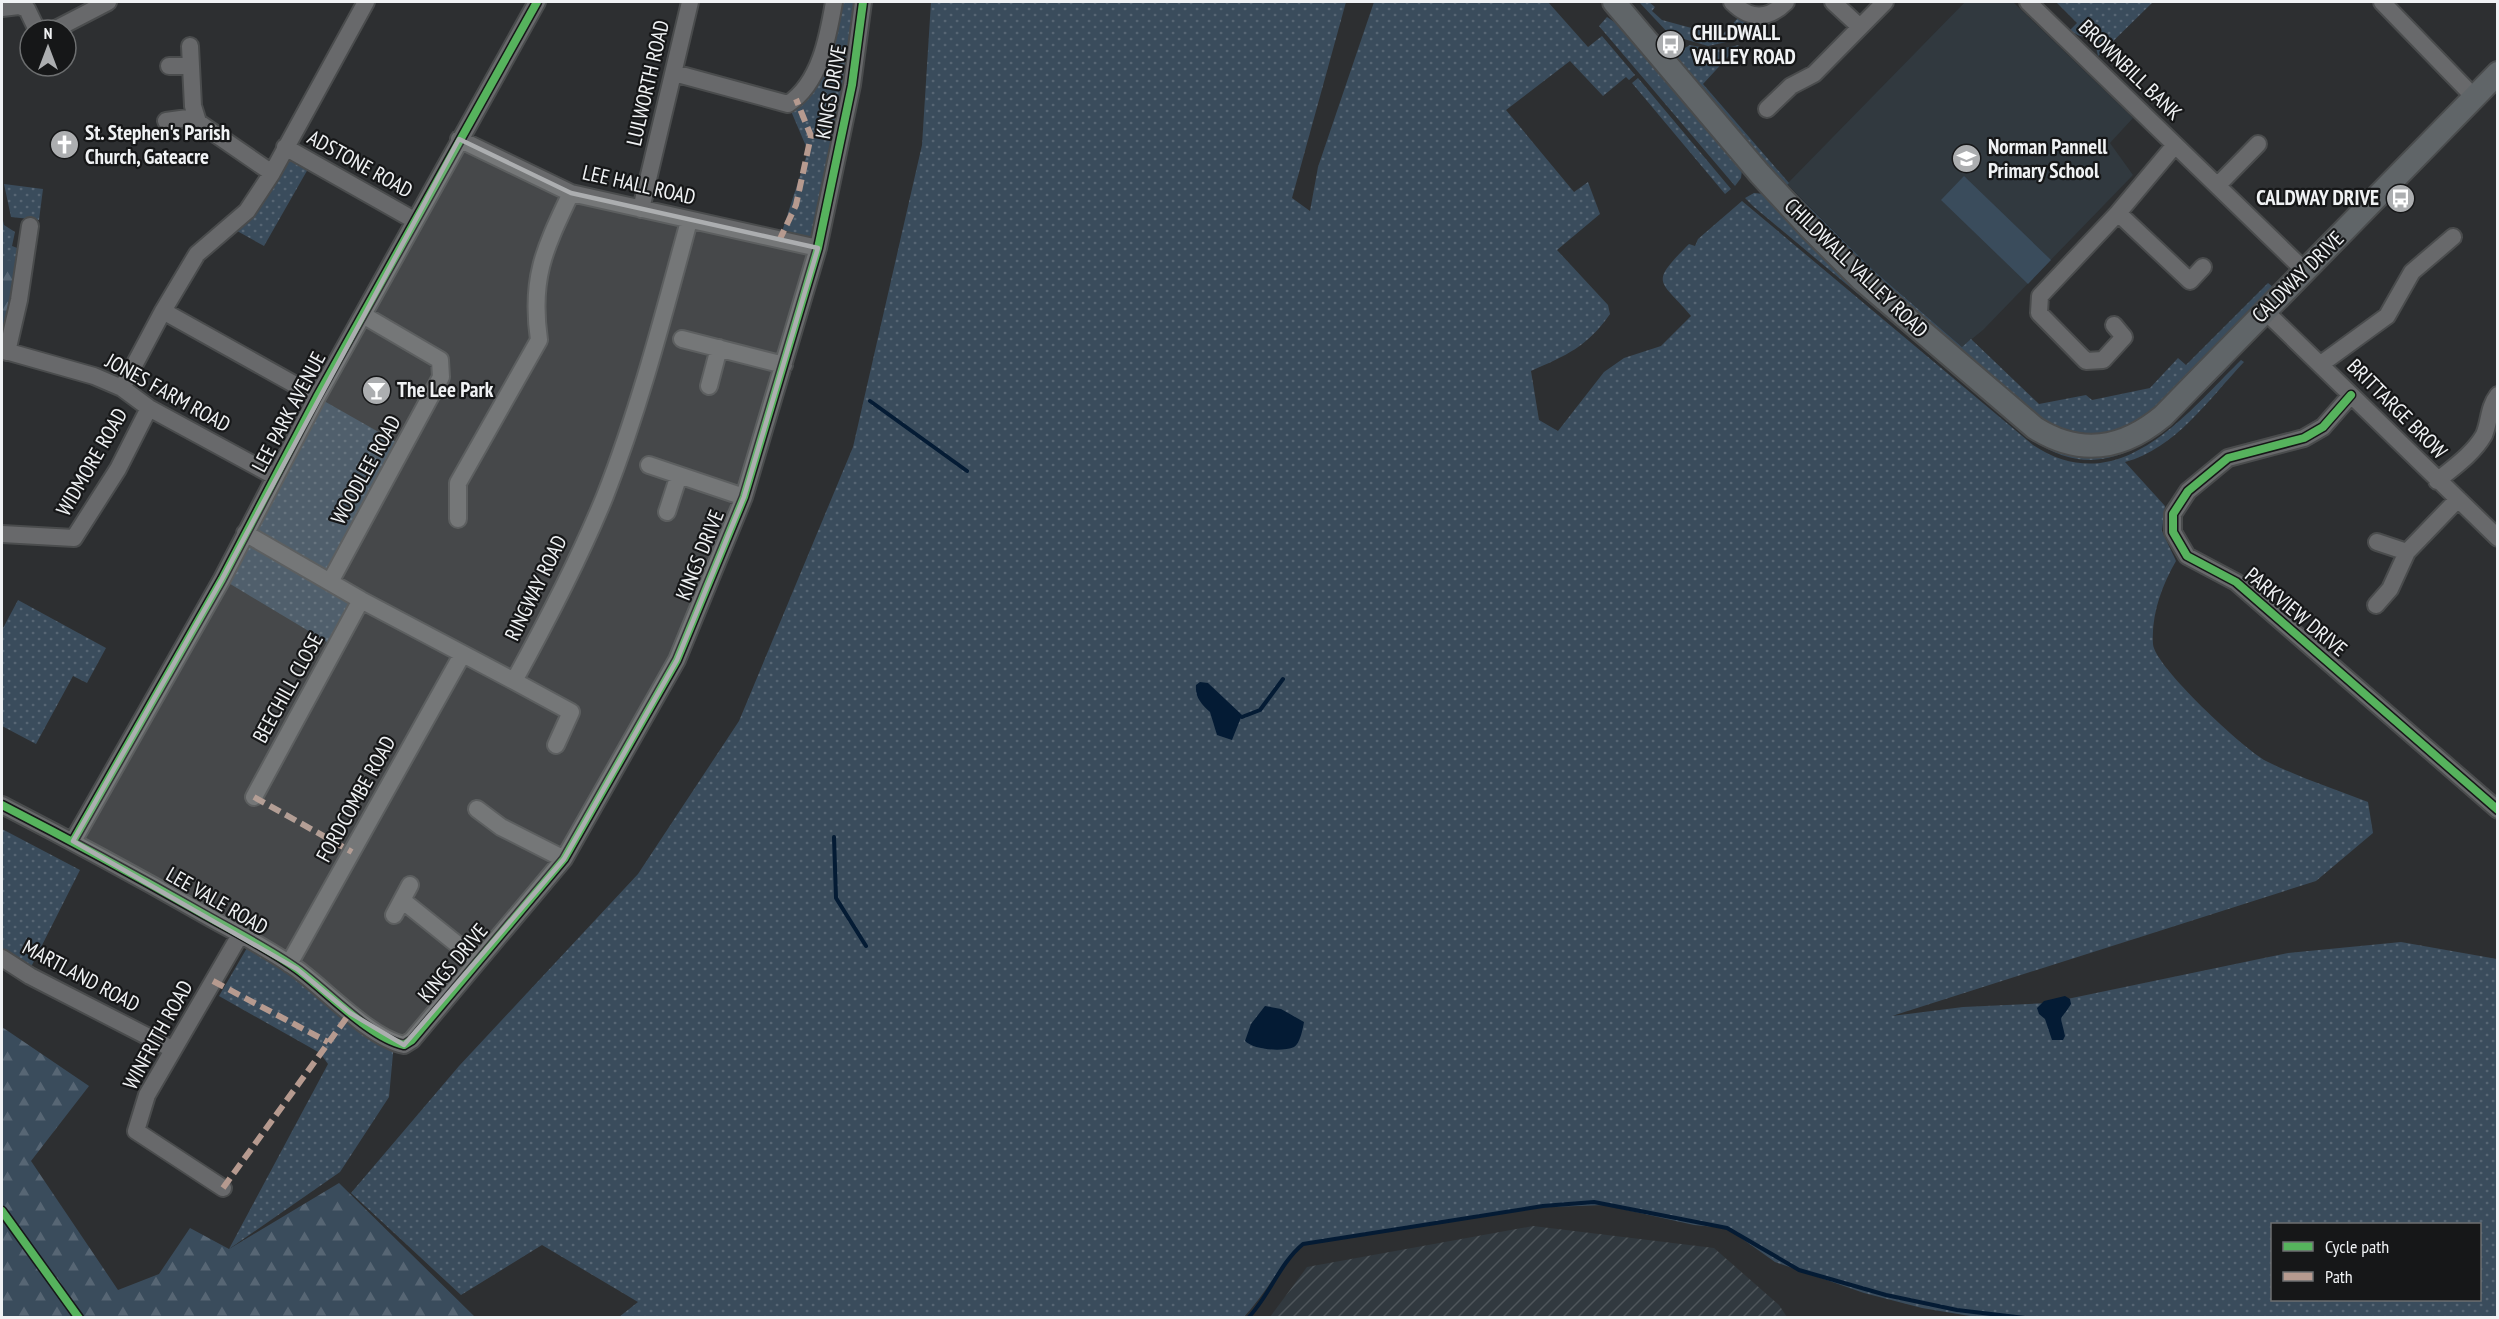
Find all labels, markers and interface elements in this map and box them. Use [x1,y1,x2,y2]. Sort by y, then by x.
street label: BROWNBILL BANK [2073,14,2188,126]
street label: LULWORTH ROAD [620,17,675,148]
north arrow [18,18,78,78]
place label: CHILDWALL VALLEY ROAD [1691,19,1796,70]
text: N [44,23,52,43]
bus stop icon: CHILDWALL VALLEY ROAD [1655,29,1687,61]
street label: KINGS DRIVE [809,43,852,141]
place label: St. Stephen's Parish Church, Gateacre [85,119,230,170]
street label: ADSTONE ROAD [303,124,418,204]
church icon: St. Stephen's Parish Church, Gateacre [48,129,80,161]
place label: Norman Pannell Primary School [1988,133,2108,184]
school or university icon: Norman Pannell Primary School [1951,143,1983,175]
street label: LEE HALL ROAD [580,158,698,211]
bus stop icon: CALDWAY DRIVE [2384,182,2416,214]
place label: CALDWAY DRIVE [2256,184,2379,211]
street label: CHILDWALL VALLEY ROAD [1779,192,1934,343]
street label: CALDWAY DRIVE [2246,225,2349,328]
street label: JONES FARM ROAD [100,347,235,438]
street label: LEE PARK AVENUE [246,347,332,477]
street label: BRITTARGE BROW [2342,353,2453,464]
bar icon: The Lee Park [360,374,392,406]
place label: The Lee Park [397,376,494,403]
street label: WIDMORE ROAD [50,403,133,520]
street label: WOODLEE ROAD [325,410,407,529]
street label: KINGS DRIVE [669,506,730,604]
street label: RINGWAY ROAD [498,531,573,645]
street label: PARKVIEW DRIVE [2240,561,2353,662]
street label: BEECHILL CLOSE [246,628,329,747]
street label: FORDCOMBE ROAD [310,731,401,867]
street label: LEE VALE ROAD [161,861,273,941]
street label: KINGS DRIVE [412,918,494,1008]
street label: MARTLAND ROAD [18,933,144,1018]
street label: WINFRITH ROAD [117,975,199,1094]
legend [2271,1223,2481,1301]
text: Cycle path [2325,1235,2389,1258]
text: Path [2325,1265,2353,1288]

